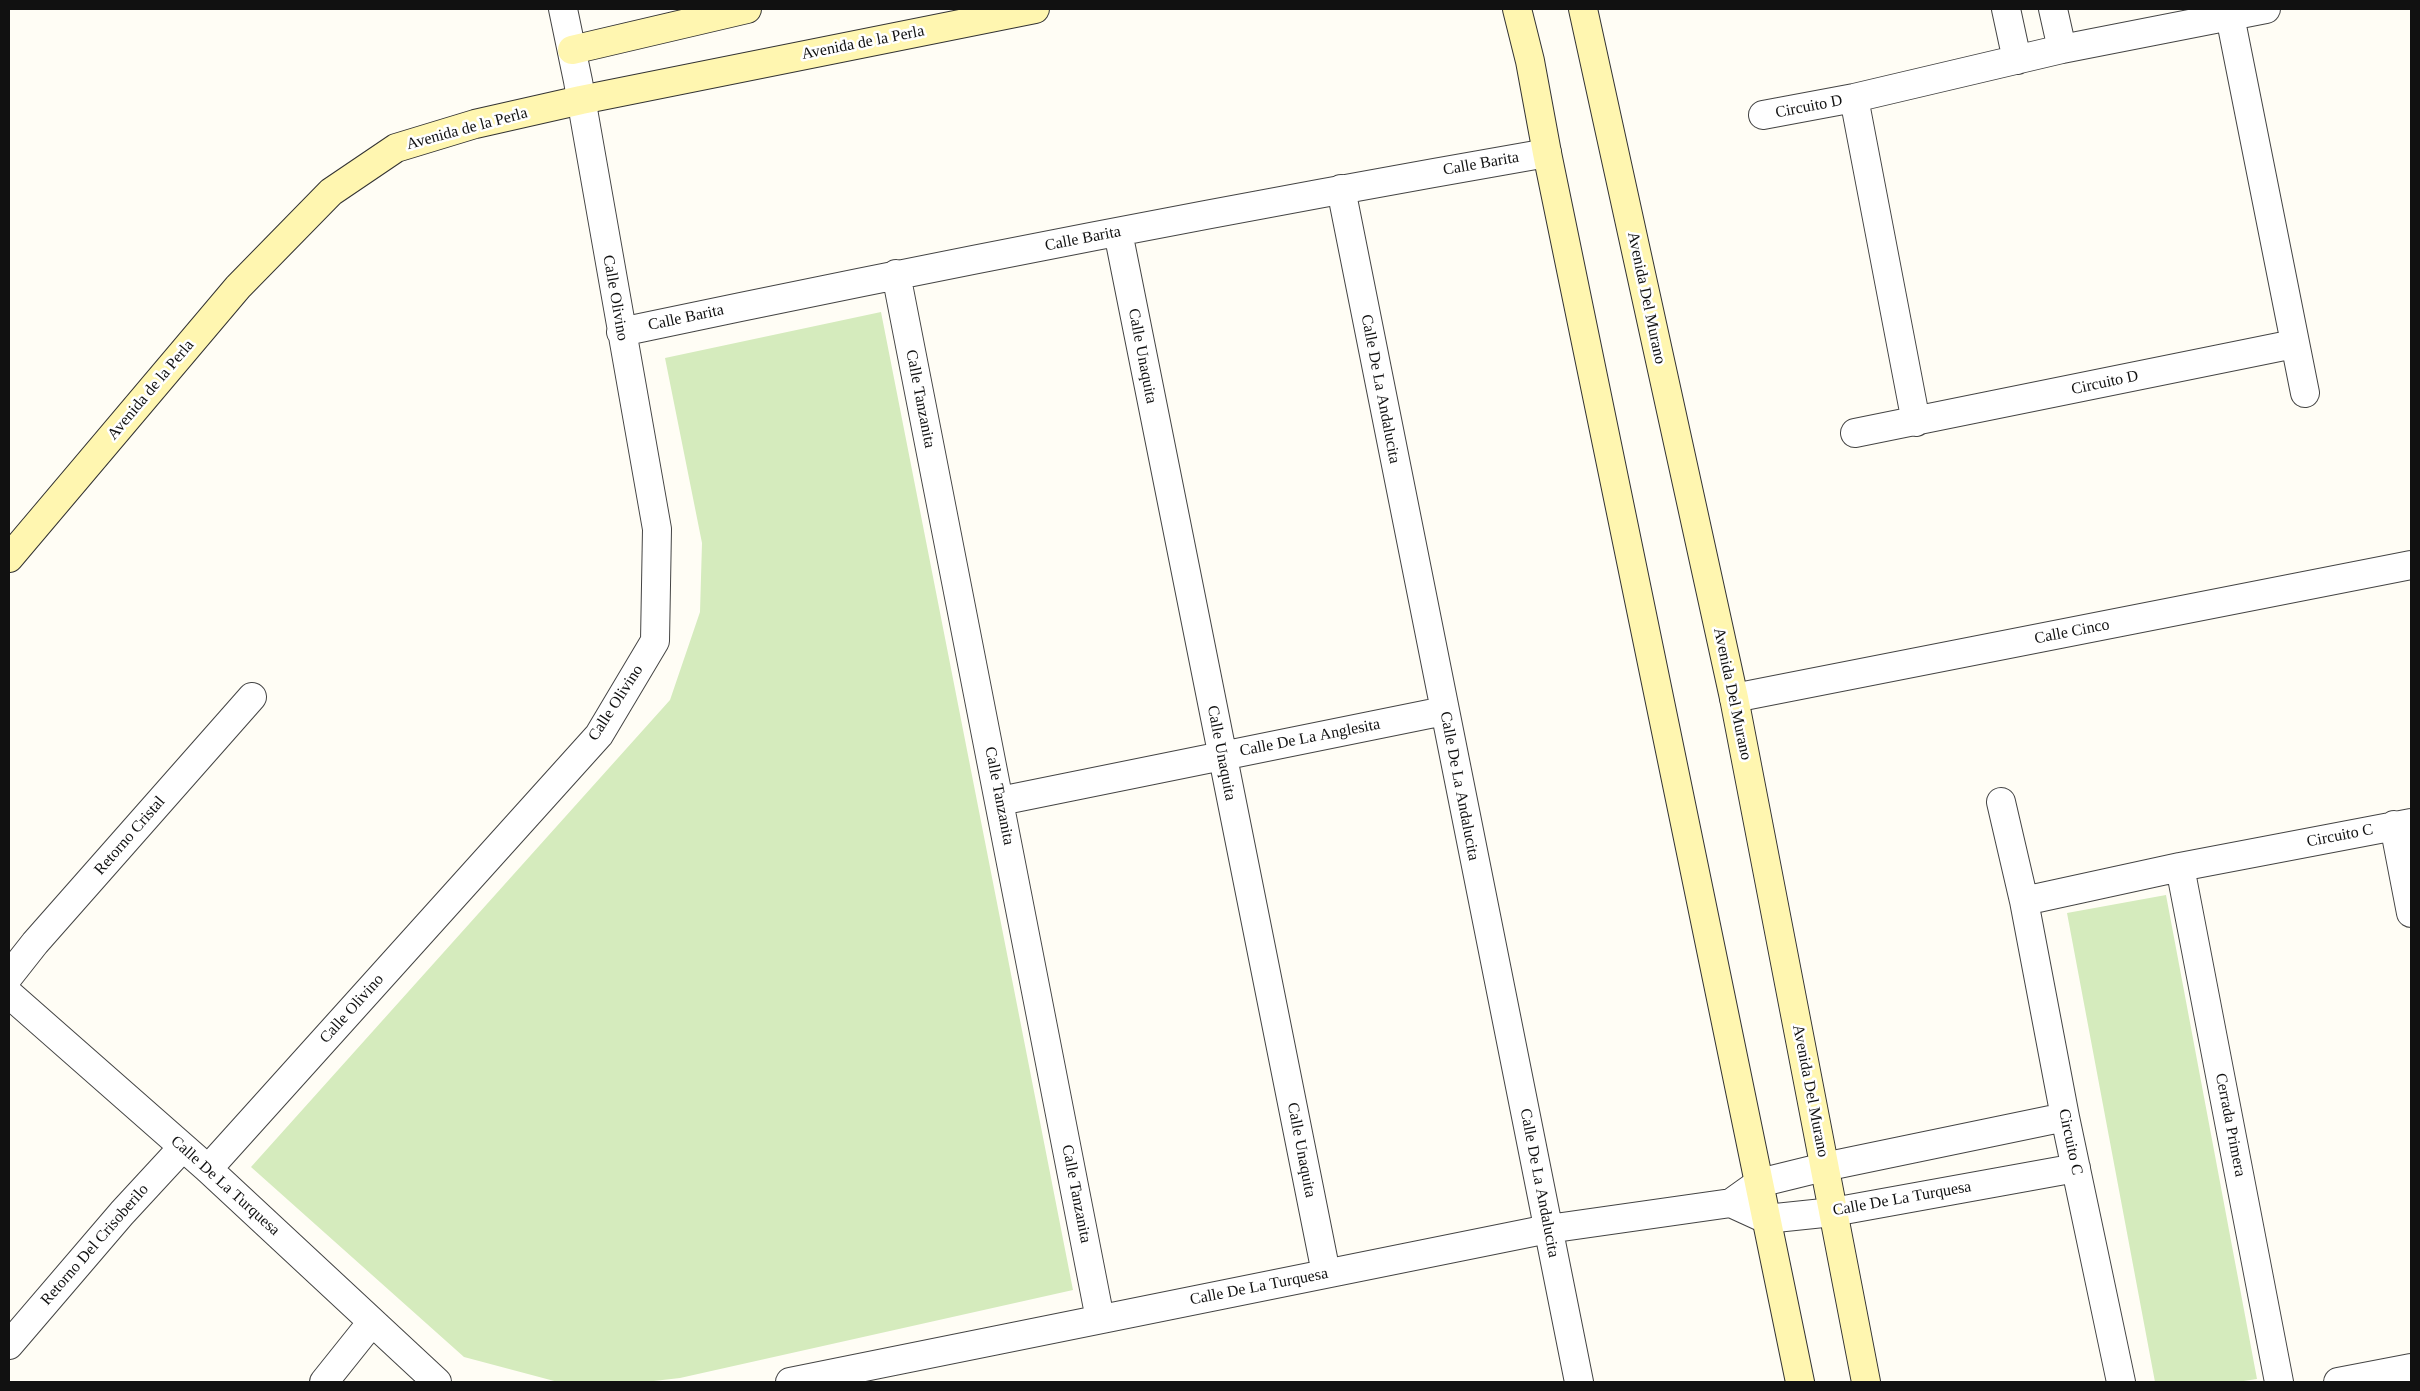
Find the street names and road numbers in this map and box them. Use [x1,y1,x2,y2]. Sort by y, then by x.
street label: Avenida de la Perla [800,22,926,64]
street label: Circuito D [1774,91,1844,123]
street label: Avenida de la Perla [404,104,530,154]
street label: Calle Barita [1441,148,1521,180]
street label: Calle Barita [1043,222,1123,256]
street label: Avenida Del Murano [1623,230,1669,366]
street label: Calle Olivino [598,254,632,342]
street label: Calle Barita [646,301,726,335]
street label: Calle Unaquita [1123,307,1161,405]
street label: Calle De La Andalucita [1356,313,1404,465]
street label: Avenida de la Perla [104,336,198,444]
street label: Calle Tanzanita [901,348,939,450]
street label: Circuito D [2070,367,2140,399]
street label: Calle Cinco [2033,615,2111,649]
street label: Avenida Del Murano [1709,626,1755,762]
street label: Calle Olivino [584,661,648,745]
street label: Calle Unaquita [1202,704,1240,802]
street label: Calle De La Andalucita [1435,710,1483,862]
street label: Calle De La Anglesita [1238,715,1382,761]
street label: Calle Tanzanita [980,745,1018,847]
street label: Retorno Cristal [91,793,169,879]
street label: Circuito C [2305,820,2375,852]
street label: Calle Olivino [316,970,388,1048]
street label: Avenida Del Murano [1788,1023,1832,1159]
street label: Cerrada Primera [2211,1071,2249,1179]
street label: Calle Unaquita [1282,1101,1320,1199]
street label: Calle De La Andalucita [1515,1107,1563,1259]
street label: Circuito C [2054,1107,2086,1177]
street label: Calle De La Turquesa [166,1132,284,1240]
street label: Calle Tanzanita [1057,1143,1095,1245]
street label: Calle De La Turquesa [1831,1177,1973,1221]
street label: Retorno Del Crisoberilo [37,1180,153,1310]
street label: Calle De La Turquesa [1188,1264,1330,1310]

